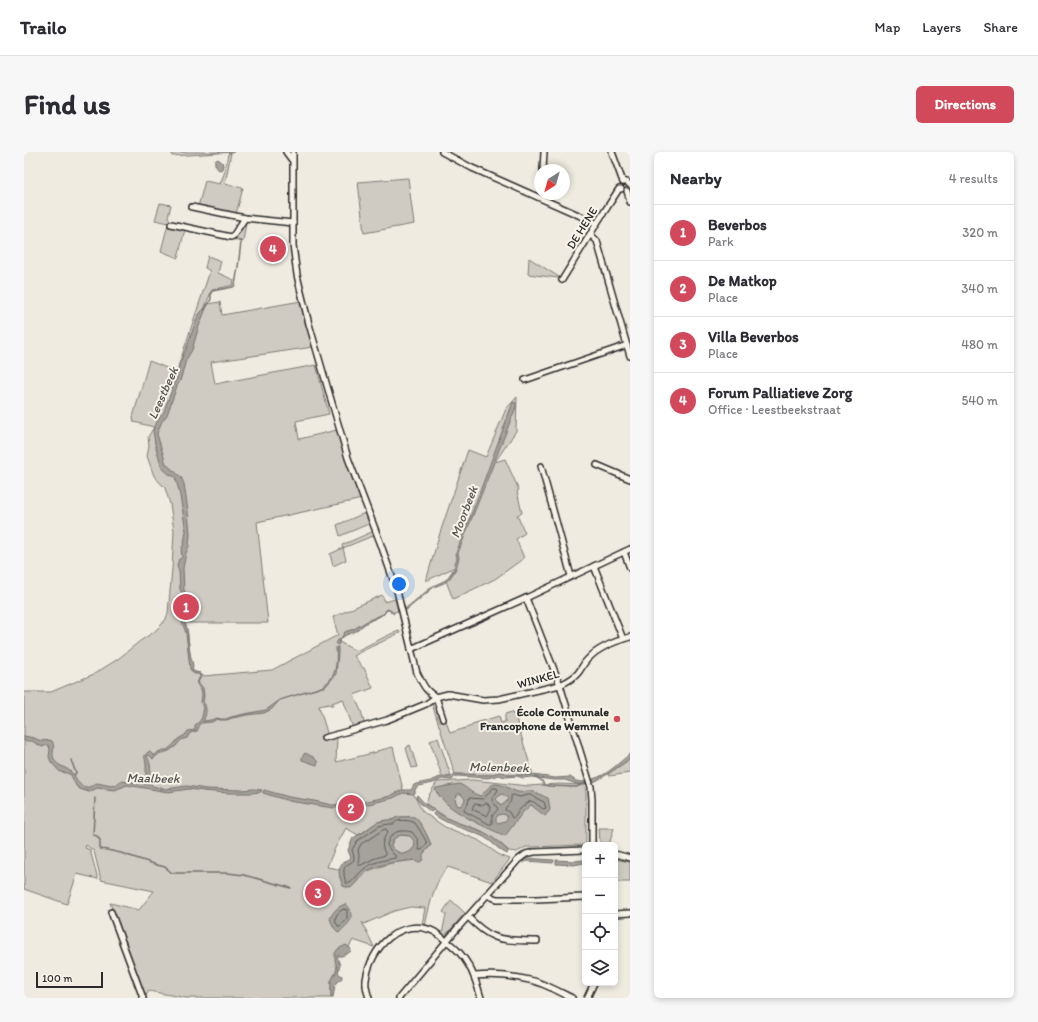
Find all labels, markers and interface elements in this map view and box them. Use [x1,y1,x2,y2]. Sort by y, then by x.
text: Trailo [20,16,67,39]
text: Map [875,19,900,36]
text: Layers [922,19,961,36]
text: Share [983,19,1018,36]
button: Directions [916,86,1014,123]
text: Find us [24,87,111,121]
north arrow [534,164,570,200]
text: Nearby [670,168,722,188]
text: 4 results [949,171,998,186]
street label: DE HENE [564,204,601,252]
text: Beverbos [708,216,767,234]
text: 1 [680,225,686,240]
text: 320 m [962,225,998,240]
pin: 4 [260,234,286,264]
text: Park [708,234,734,249]
text: De Matkop [708,272,777,290]
text: 2 [680,281,686,296]
text: 340 m [961,281,998,296]
text: Place [708,290,738,305]
text: Villa Beverbos [708,328,799,346]
text: 3 [679,337,687,352]
text: 480 m [961,337,998,352]
text: Place [708,346,738,361]
water label: Leestbeek [145,363,182,421]
text: Forum Palliatieve Zorg [708,384,852,402]
text: 4 [679,393,687,408]
text: 540 m [961,393,998,408]
text: Office · Leestbeekstraat [708,402,841,417]
water label: Moorbeek [447,483,481,540]
your location [389,574,409,594]
pin: 1 [173,592,199,622]
street label: WINKEL [515,667,561,691]
place label: École Communale Francophone de Wemmel [480,705,610,734]
marker: École Communale Francophone de Wemmel [612,714,622,724]
water label: Molenbeek [469,759,530,775]
water label: Maalbeek [126,770,181,786]
pin: 2 [338,793,364,823]
map controls [582,842,618,986]
button: + [582,842,618,878]
pin: 3 [305,878,331,908]
button: − [582,878,618,914]
button: locate [582,914,618,950]
button: layers [582,950,618,986]
scale bar [36,970,103,989]
text: 100 m [42,972,72,985]

